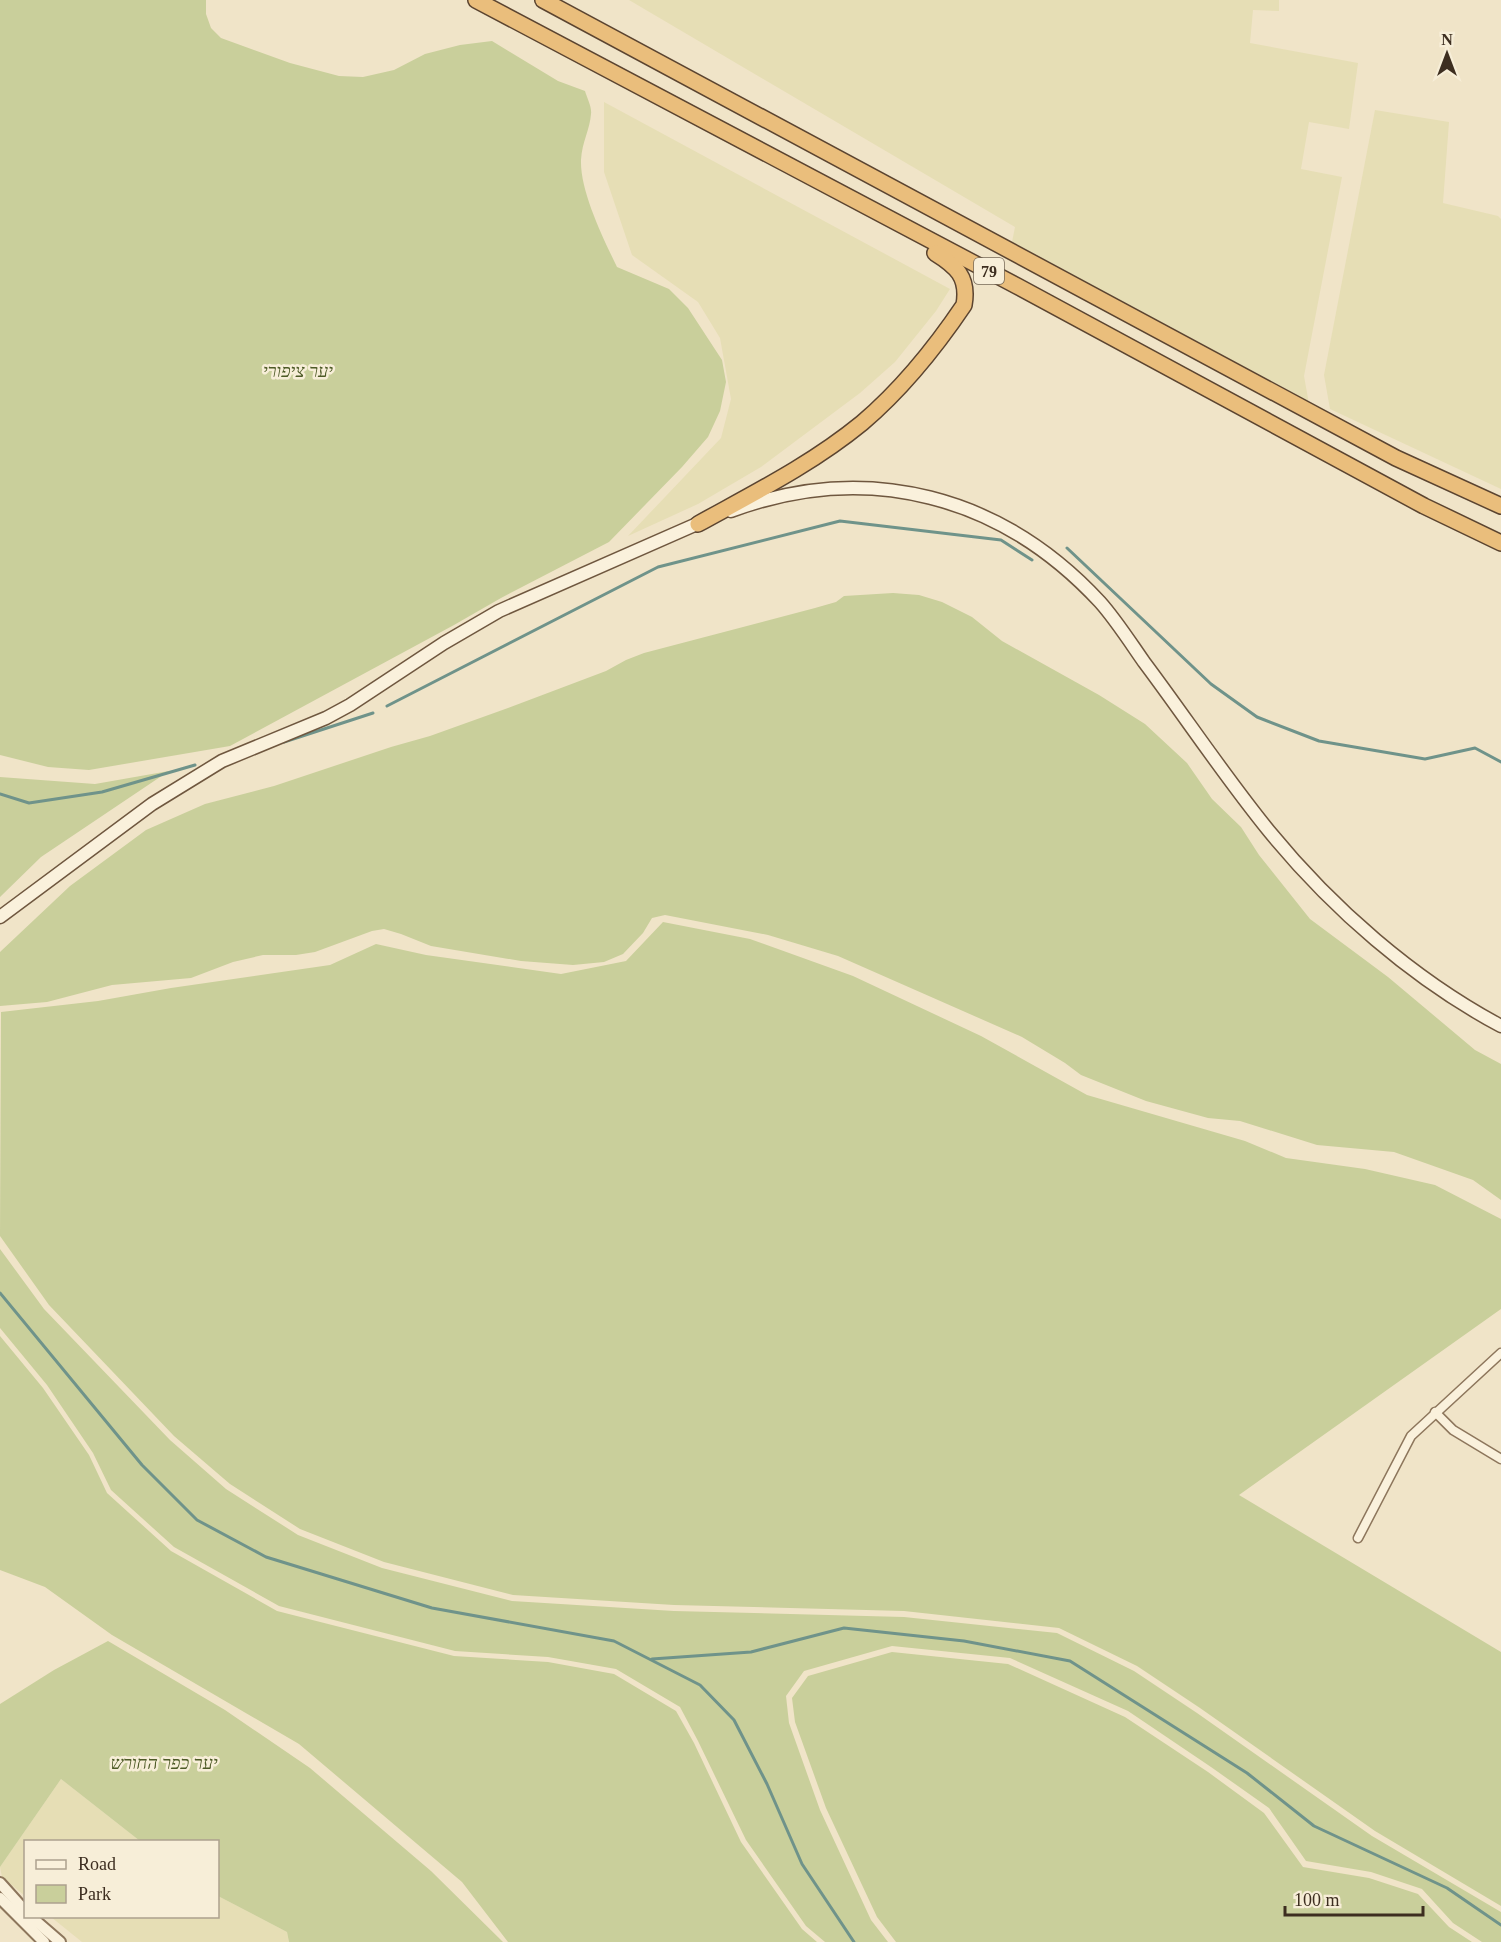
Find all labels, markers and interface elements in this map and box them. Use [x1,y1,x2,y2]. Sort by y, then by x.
north arrow [1417,24,1477,84]
text: N [1441,31,1453,48]
road number: 79 [974,258,1004,284]
park label: יער ציפורי [263,361,333,381]
park label: יער כפר החורש [110,1753,218,1773]
legend [24,1840,219,1918]
text: Road [78,1854,116,1874]
scale bar [1285,1879,1423,1917]
text: Park [78,1884,111,1904]
text: 100 m [1294,1890,1340,1910]

